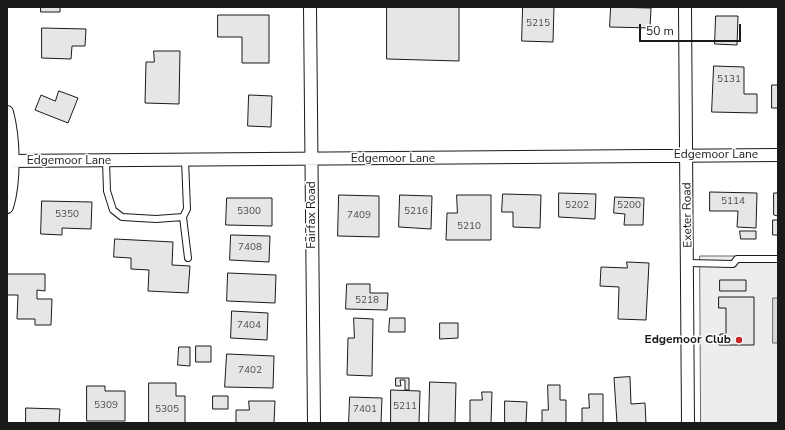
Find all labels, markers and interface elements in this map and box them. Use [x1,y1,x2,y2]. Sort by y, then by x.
scale bar [641,16,743,42]
house number: 5215 [526,18,550,30]
text: 50 m [646,23,674,39]
house number: 5131 [717,74,741,86]
street label: Edgemoor Lane [674,148,758,162]
street label: Edgemoor Lane [351,152,435,166]
street label: Edgemoor Lane [27,154,111,168]
street label: Fairfax Road [305,181,319,249]
street label: Exeter Road [680,182,696,248]
house number: 5114 [721,196,745,208]
house number: 5202 [565,200,589,212]
house number: 5200 [617,200,641,212]
house number: 5300 [237,206,261,218]
house number: 5216 [404,206,428,218]
house number: 5350 [55,209,79,221]
house number: 7409 [347,210,371,222]
house number: 5210 [457,221,481,233]
house number: 7408 [238,242,262,254]
house number: 5218 [355,295,379,307]
house number: 7404 [237,320,261,332]
place label: Edgemoor Club [645,333,731,347]
marker: Edgemoor Club [734,335,744,345]
house number: 7402 [238,365,262,377]
house number: 5309 [94,400,118,412]
house number: 5211 [393,401,417,413]
house number: 5305 [155,404,179,416]
house number: 7401 [353,404,377,416]

